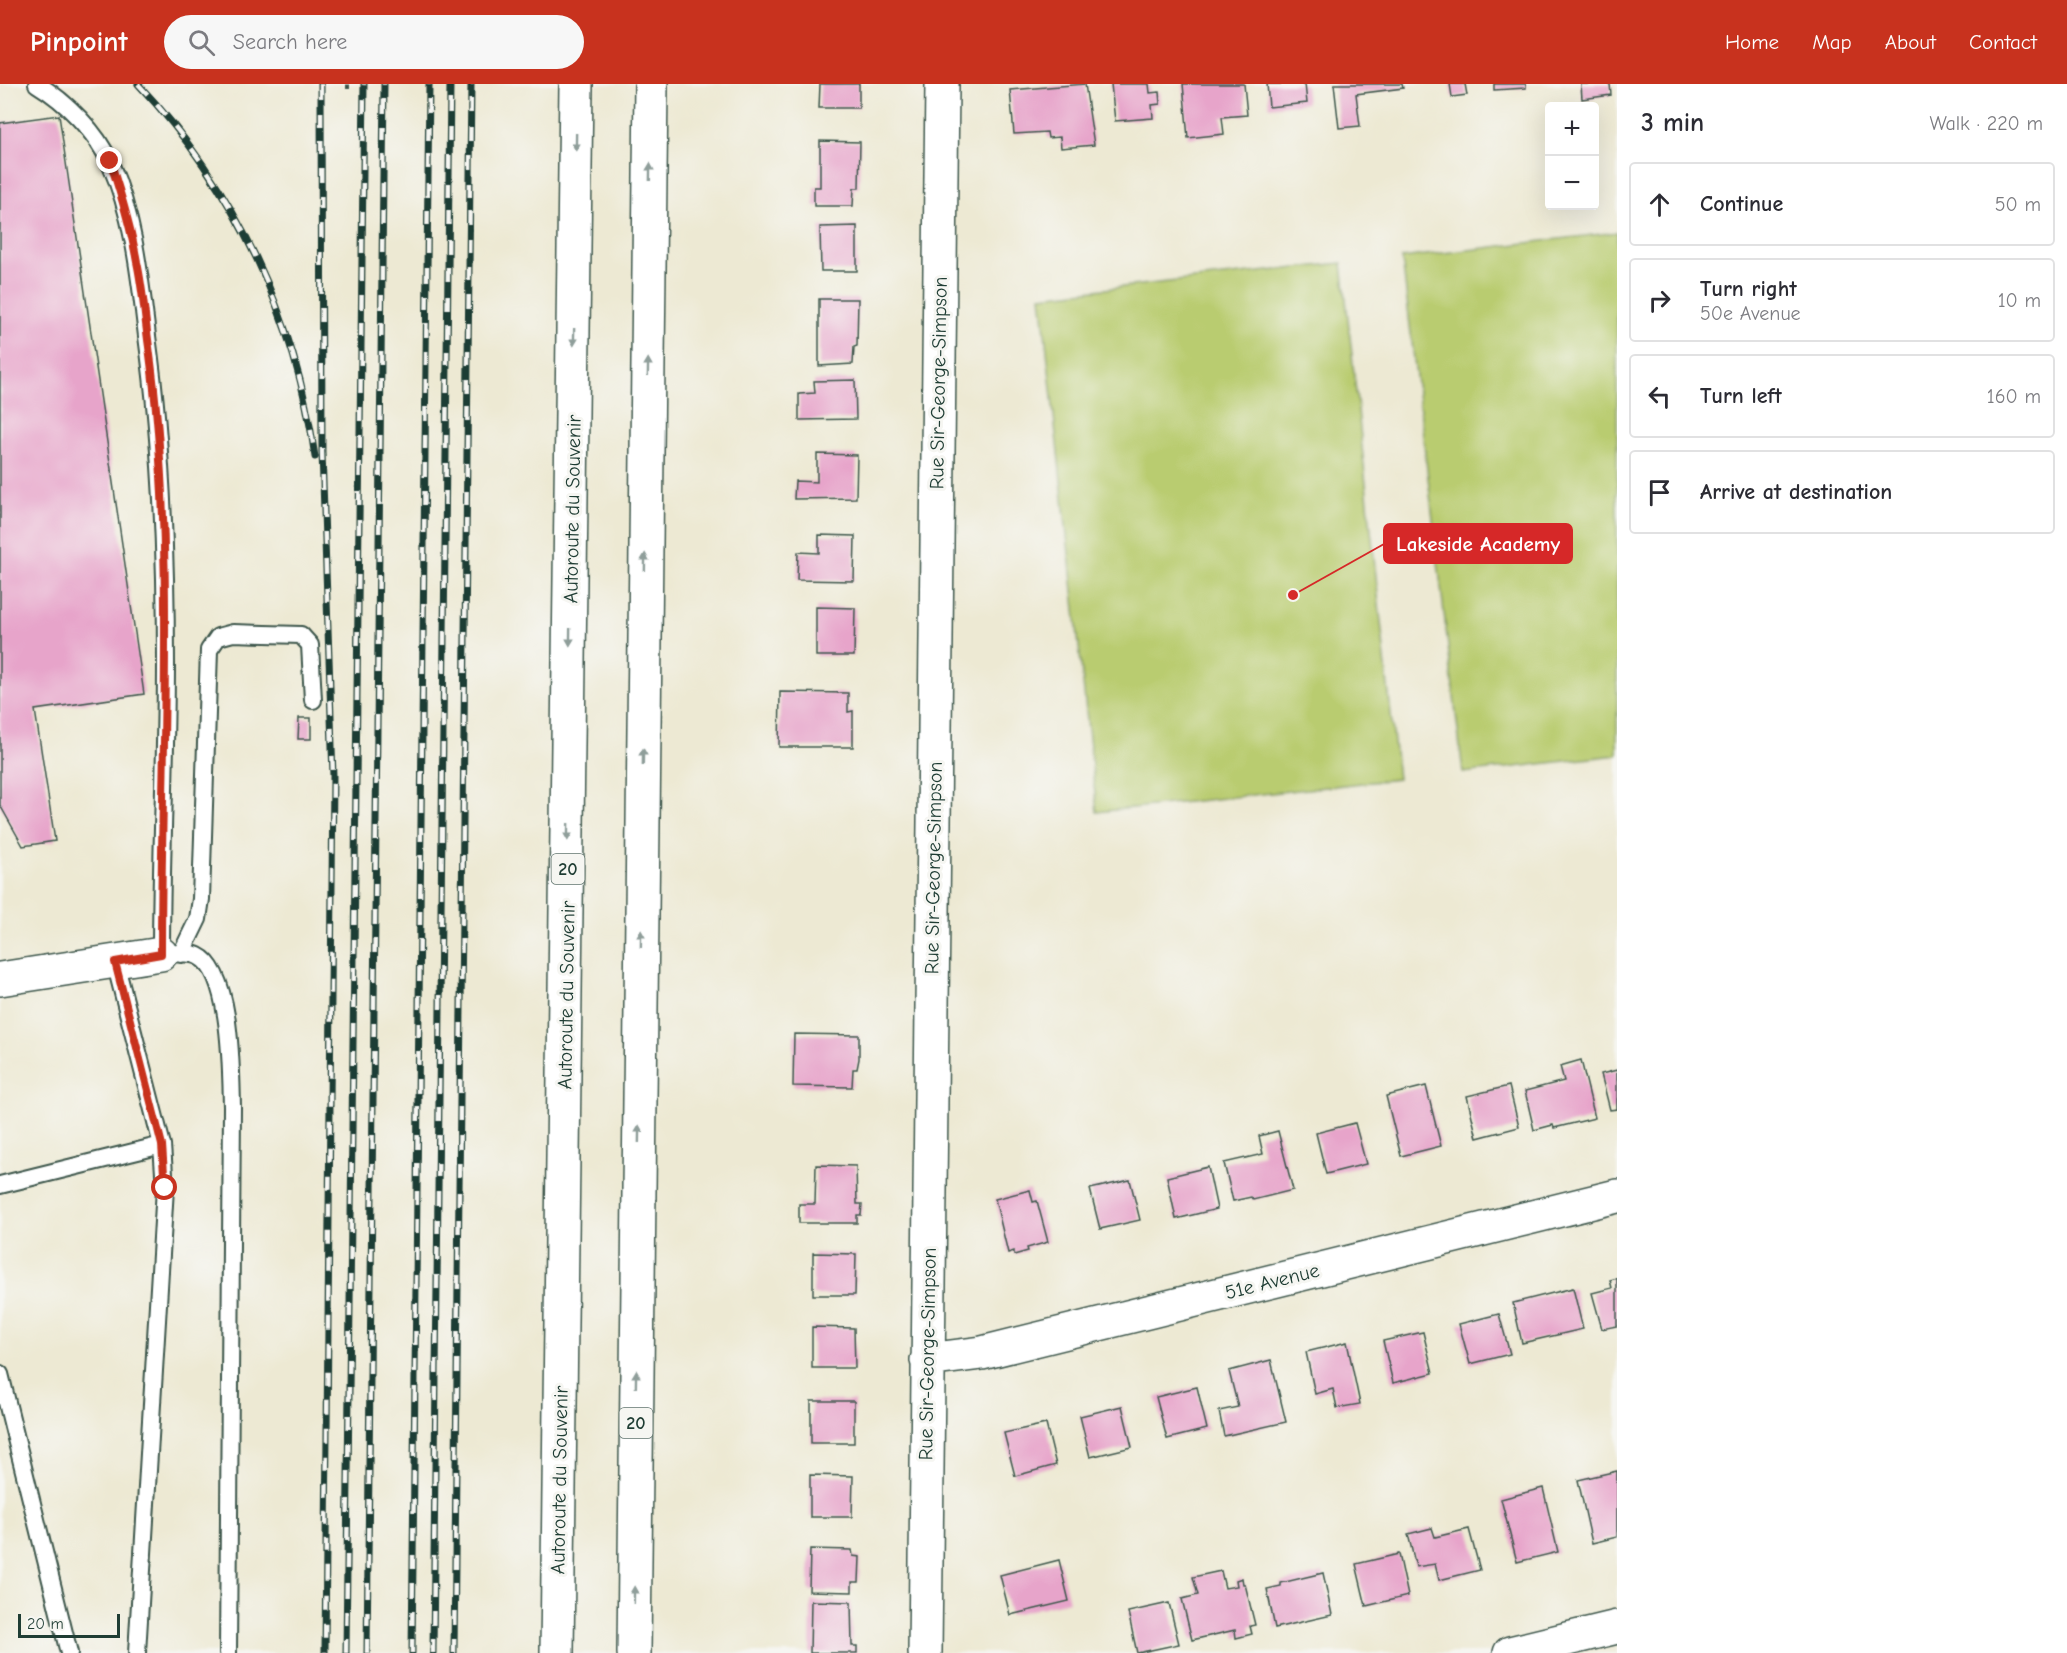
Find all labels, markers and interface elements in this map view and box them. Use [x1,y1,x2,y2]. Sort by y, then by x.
search box [164,15,584,69]
text: Pinpoint [30,26,128,58]
icon: search [185,26,218,59]
text: Search here [233,29,347,55]
text: Home [1725,30,1779,54]
text: Map [1812,30,1852,54]
text: About [1885,30,1936,54]
text: Contact [1969,30,2037,54]
map controls [1545,102,1599,210]
button: + [1545,102,1599,156]
text: 3 min [1641,108,1704,138]
text: Walk · 220 m [1929,112,2043,135]
one-way arrow [571,133,581,152]
route end [96,147,122,173]
button: − [1545,156,1599,210]
one-way arrow [645,162,655,181]
icon: ahead [1643,188,1676,221]
text: Continue [1700,191,1783,217]
text: 50 m [1995,193,2041,216]
street label: Rue Sir-George-Simpson [925,276,952,490]
text: Turn right [1700,276,1797,302]
icon: right [1643,284,1676,317]
text: 10 m [1998,289,2041,312]
text: 50e Avenue [1700,302,1801,325]
one-way arrow [569,328,579,347]
one-way arrow [643,357,652,376]
icon: left [1643,380,1676,413]
text: Turn left [1700,383,1782,409]
text: 160 m [1987,385,2041,408]
street label: Autoroute du Souvenir [559,414,586,604]
icon: arrive [1643,476,1676,509]
text: Arrive at destination [1700,479,1892,505]
callout: Lakeside Academy [1384,524,1572,563]
text: Lakeside Academy [1396,532,1560,556]
one-way arrow [640,552,650,571]
one-way arrow [565,628,575,647]
one-way arrow [638,747,647,766]
street label: Rue Sir-George-Simpson [920,761,947,975]
one-way arrow [563,823,573,842]
road number: 20 [552,854,584,884]
street label: Autoroute du Souvenir [553,900,580,1090]
one-way arrow [636,930,646,949]
one-way arrow [634,1125,644,1144]
route start [151,1174,177,1200]
street label: Rue Sir-George-Simpson [914,1247,941,1461]
street label: 51e Avenue [1223,1259,1322,1304]
one-way arrow [631,1369,641,1388]
street label: Autoroute du Souvenir [546,1385,573,1575]
road number: 20 [620,1408,652,1438]
one-way arrow [629,1585,639,1604]
scale bar [18,1611,120,1638]
text: 20 m [27,1615,64,1633]

